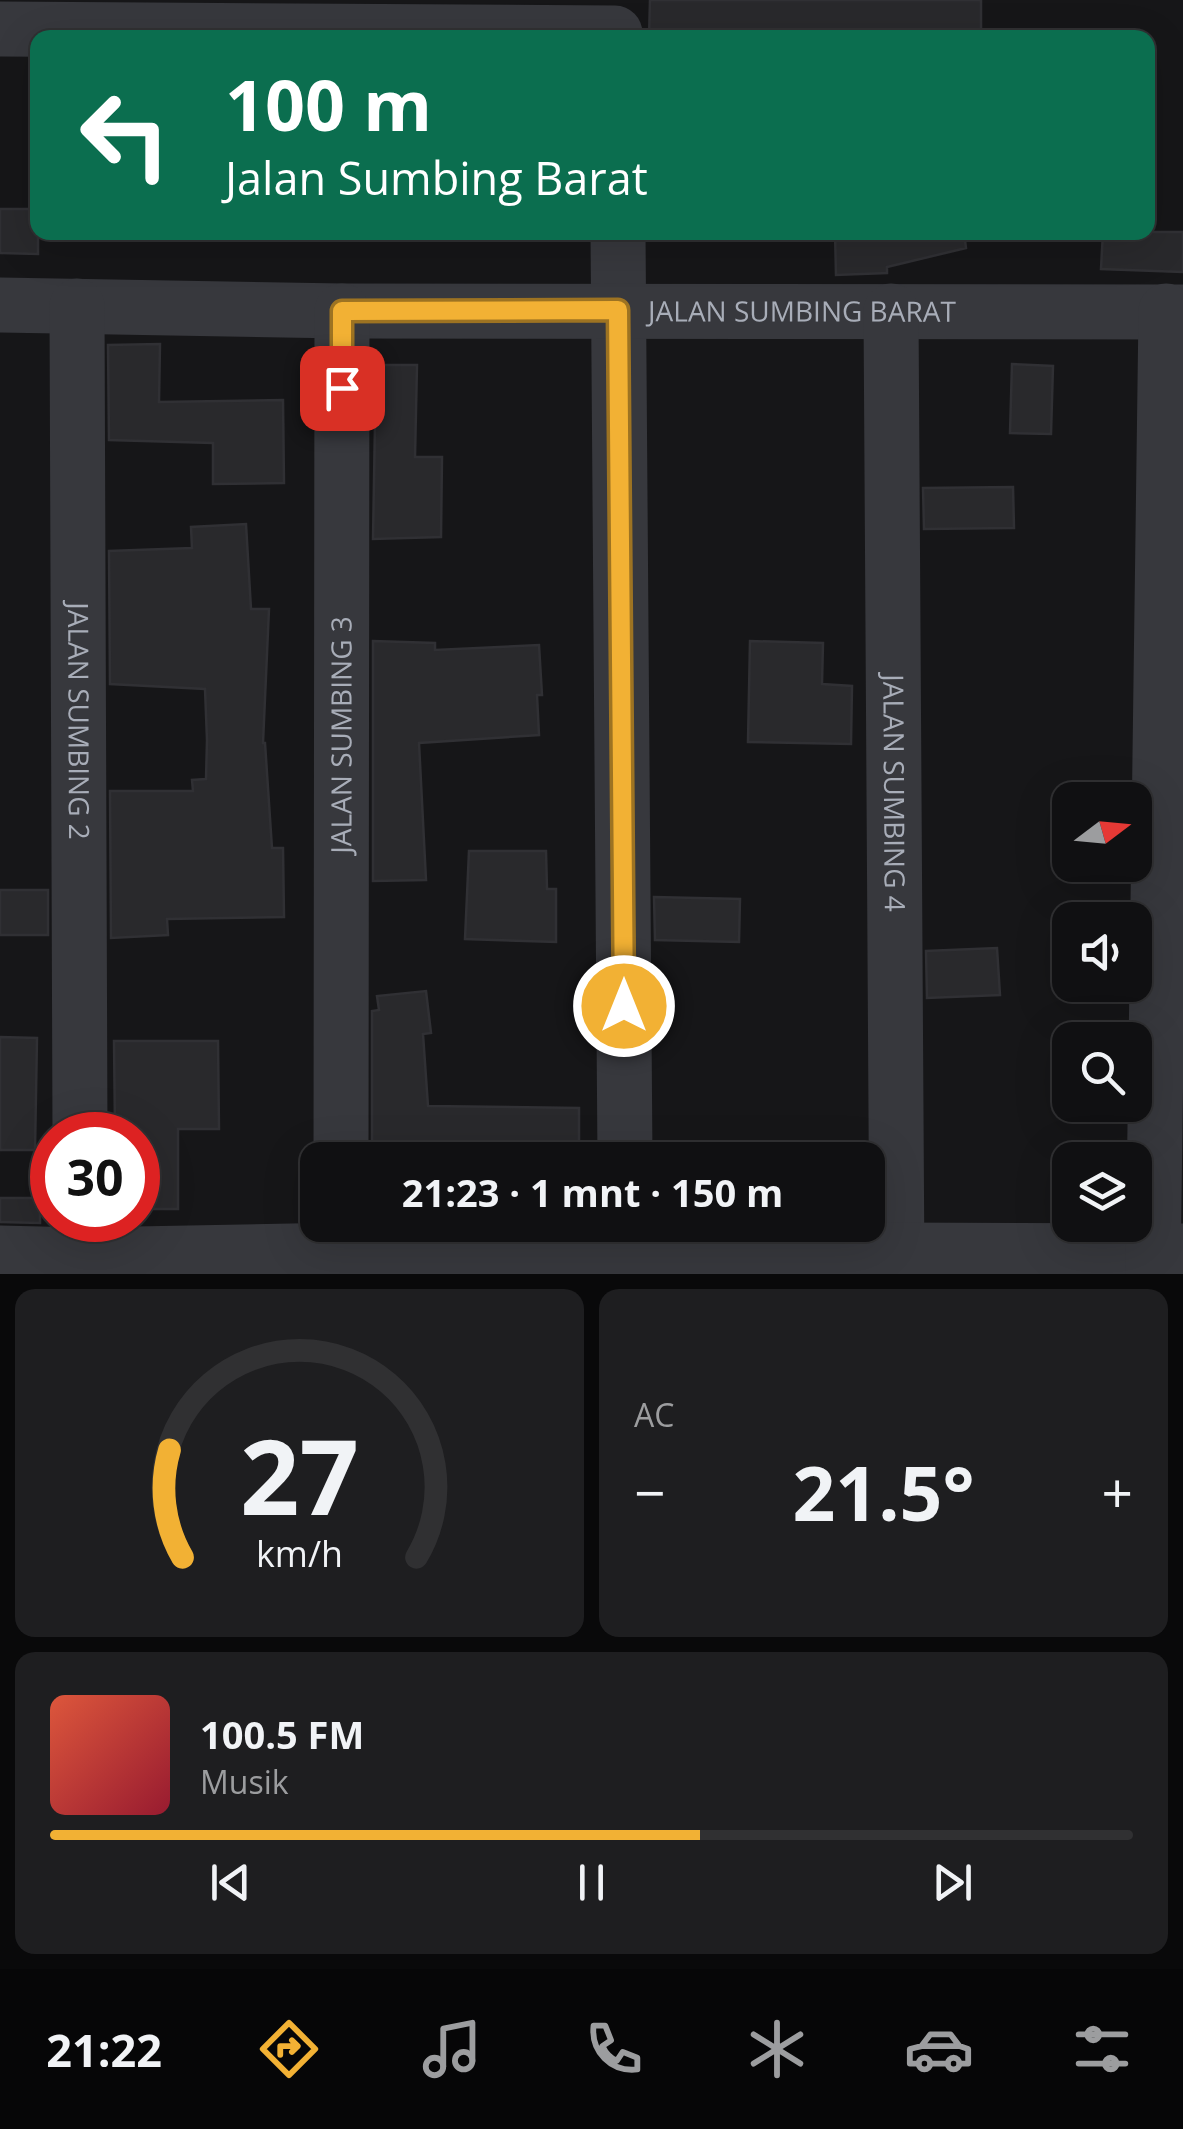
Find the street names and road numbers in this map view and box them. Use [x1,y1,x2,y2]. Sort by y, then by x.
street label: JALAN SUMBING BARAT [645,291,956,330]
street label: JALAN SUMBING 2 [60,599,99,840]
street label: JALAN SUMBING 3 [321,616,360,857]
street label: JALAN SUMBING 4 [875,671,915,912]

